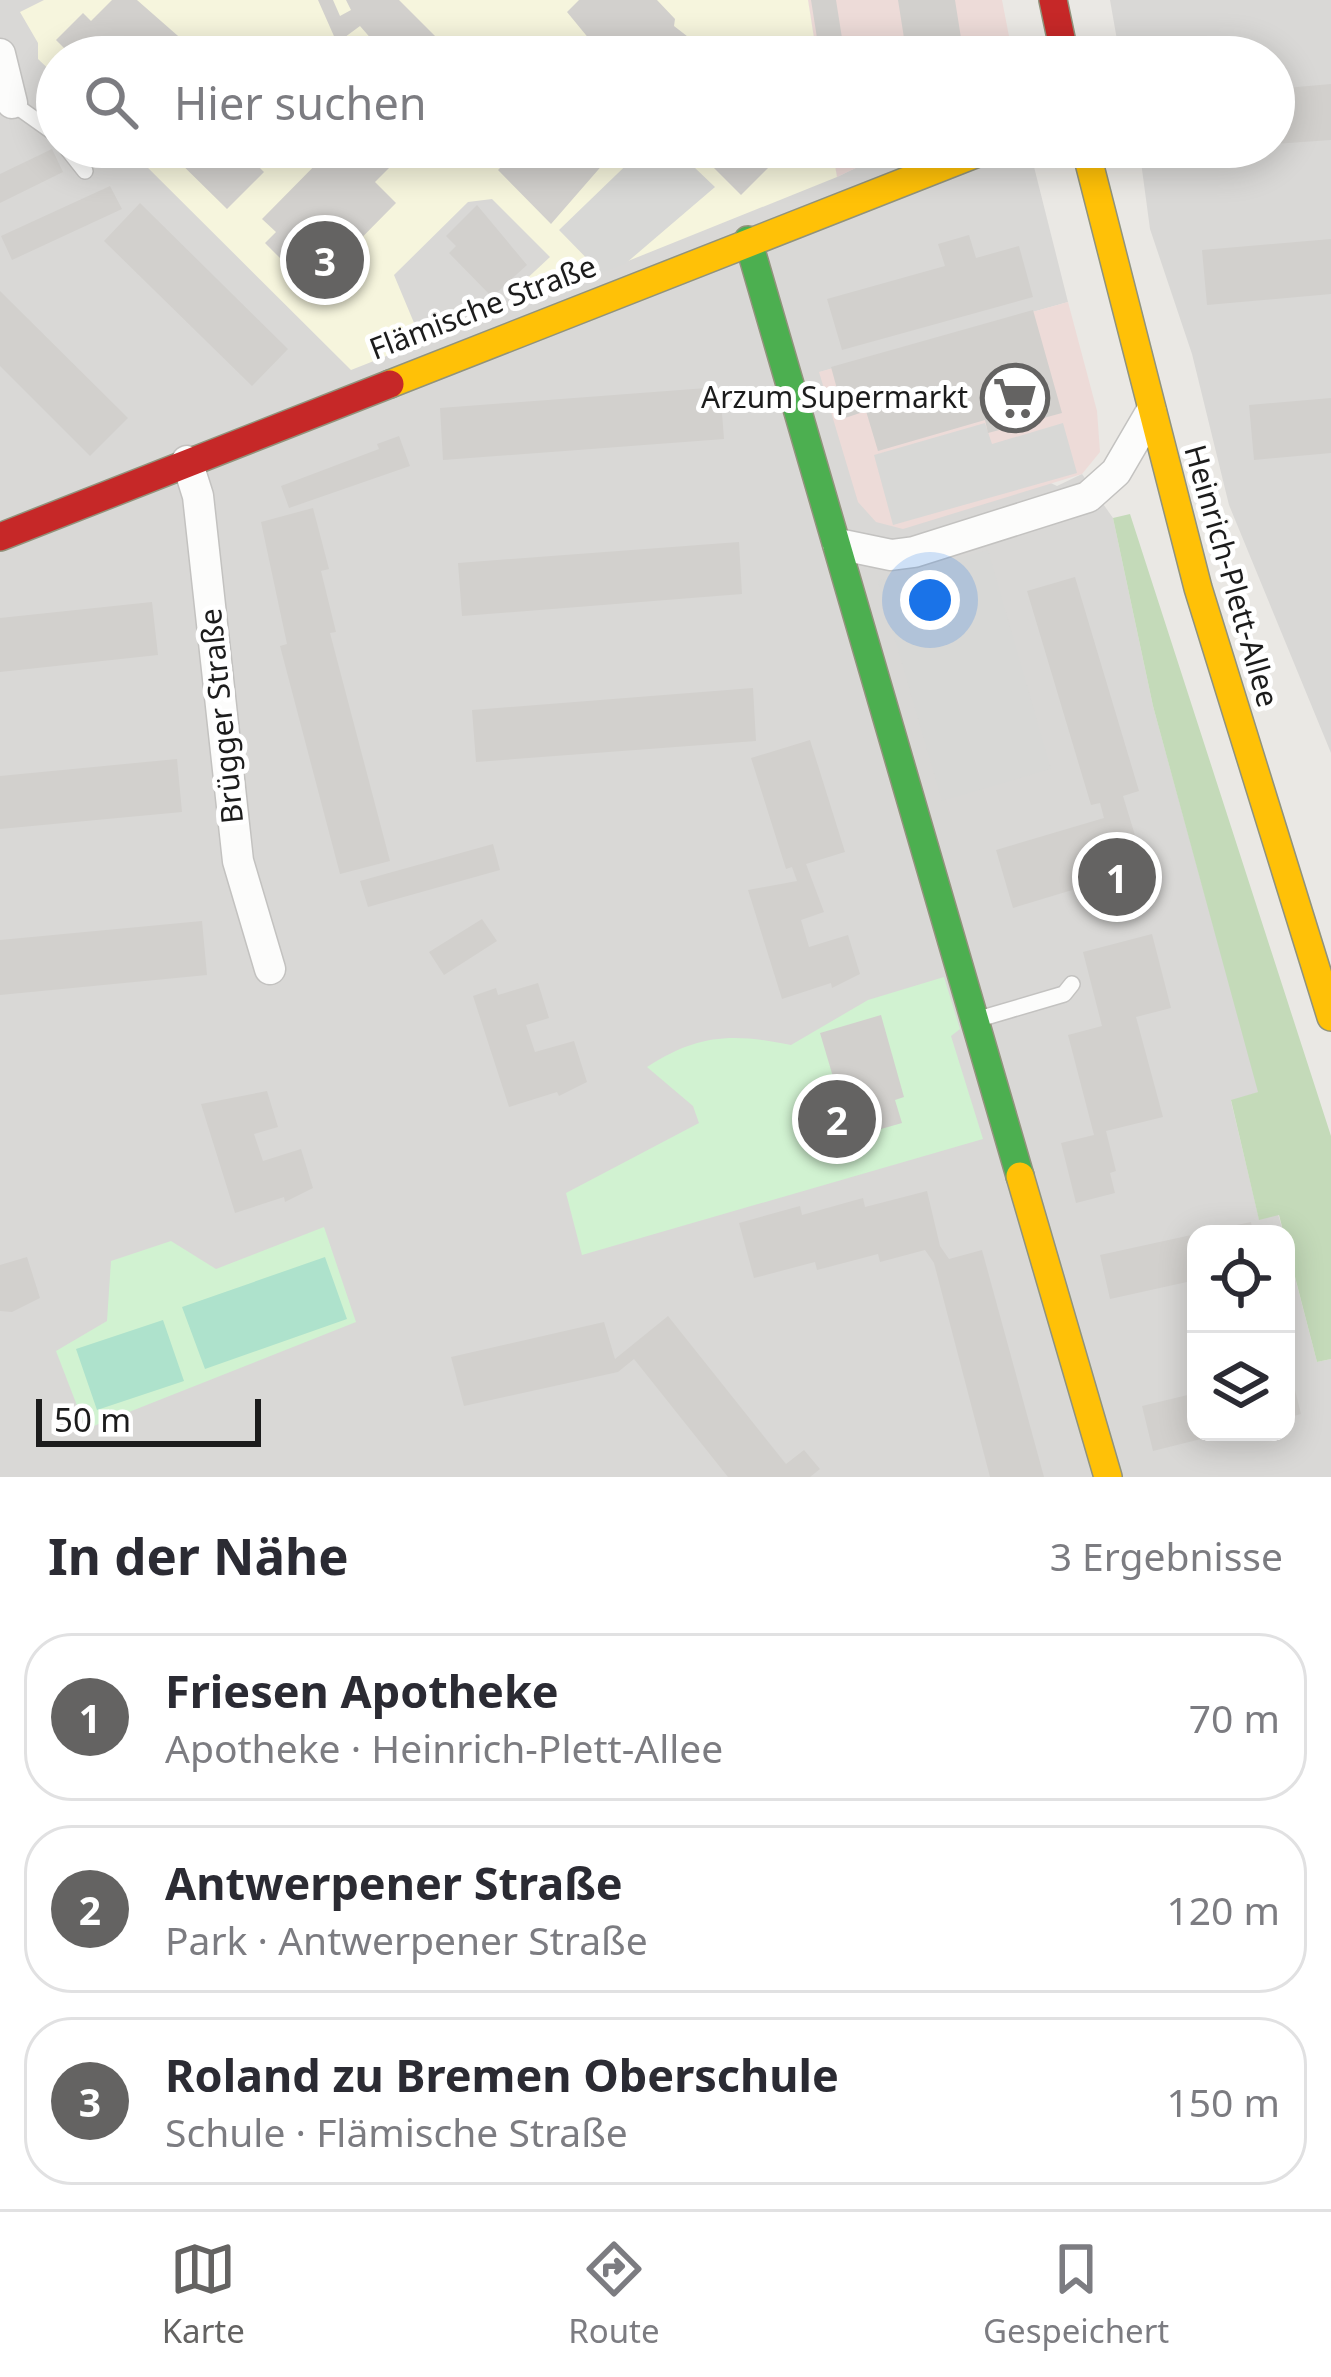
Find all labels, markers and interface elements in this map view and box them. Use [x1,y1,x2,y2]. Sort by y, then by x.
search box [36,36,1295,168]
icon: search [78,69,144,135]
text: Hier suchen [174,72,427,133]
pin: 3 [286,215,364,305]
street label: Flämische Straße [363,245,602,369]
supermarket icon: Arzum Supermarkt [980,363,1050,433]
place label: Arzum Supermarkt [701,376,968,417]
street label: Heinrich-Plett-Allee [1175,440,1289,711]
your location [900,570,960,630]
street label: Brügger Straße [189,606,252,826]
pin: 1 [1078,832,1156,922]
pin: 2 [798,1074,876,1164]
map controls [1187,1225,1295,1441]
button: locate [1187,1225,1295,1333]
button: layers [1187,1333,1295,1441]
scale bar [36,1393,261,1446]
text: 50 m [54,1397,131,1442]
text: In der Nähe [48,1520,349,1590]
text: 3 Ergebnisse [1050,1529,1283,1582]
text: Friesen Apotheke [165,1660,559,1721]
text: 1 [79,1691,101,1744]
text: 70 m [1189,1691,1280,1744]
text: Apotheke · Heinrich-Plett-Allee [165,1721,723,1774]
text: Antwerpener Straße [165,1852,623,1913]
text: 2 [79,1883,101,1936]
text: 120 m [1166,1883,1280,1936]
text: Park · Antwerpener Straße [165,1913,648,1966]
text: Roland zu Bremen Oberschule [165,2044,839,2105]
text: 3 [79,2075,101,2128]
text: 150 m [1166,2075,1280,2128]
text: Schule · Flämische Straße [165,2105,628,2158]
tab: Karte [162,2236,245,2353]
tab: Route [568,2236,660,2353]
tab: Gespeichert [983,2236,1169,2353]

